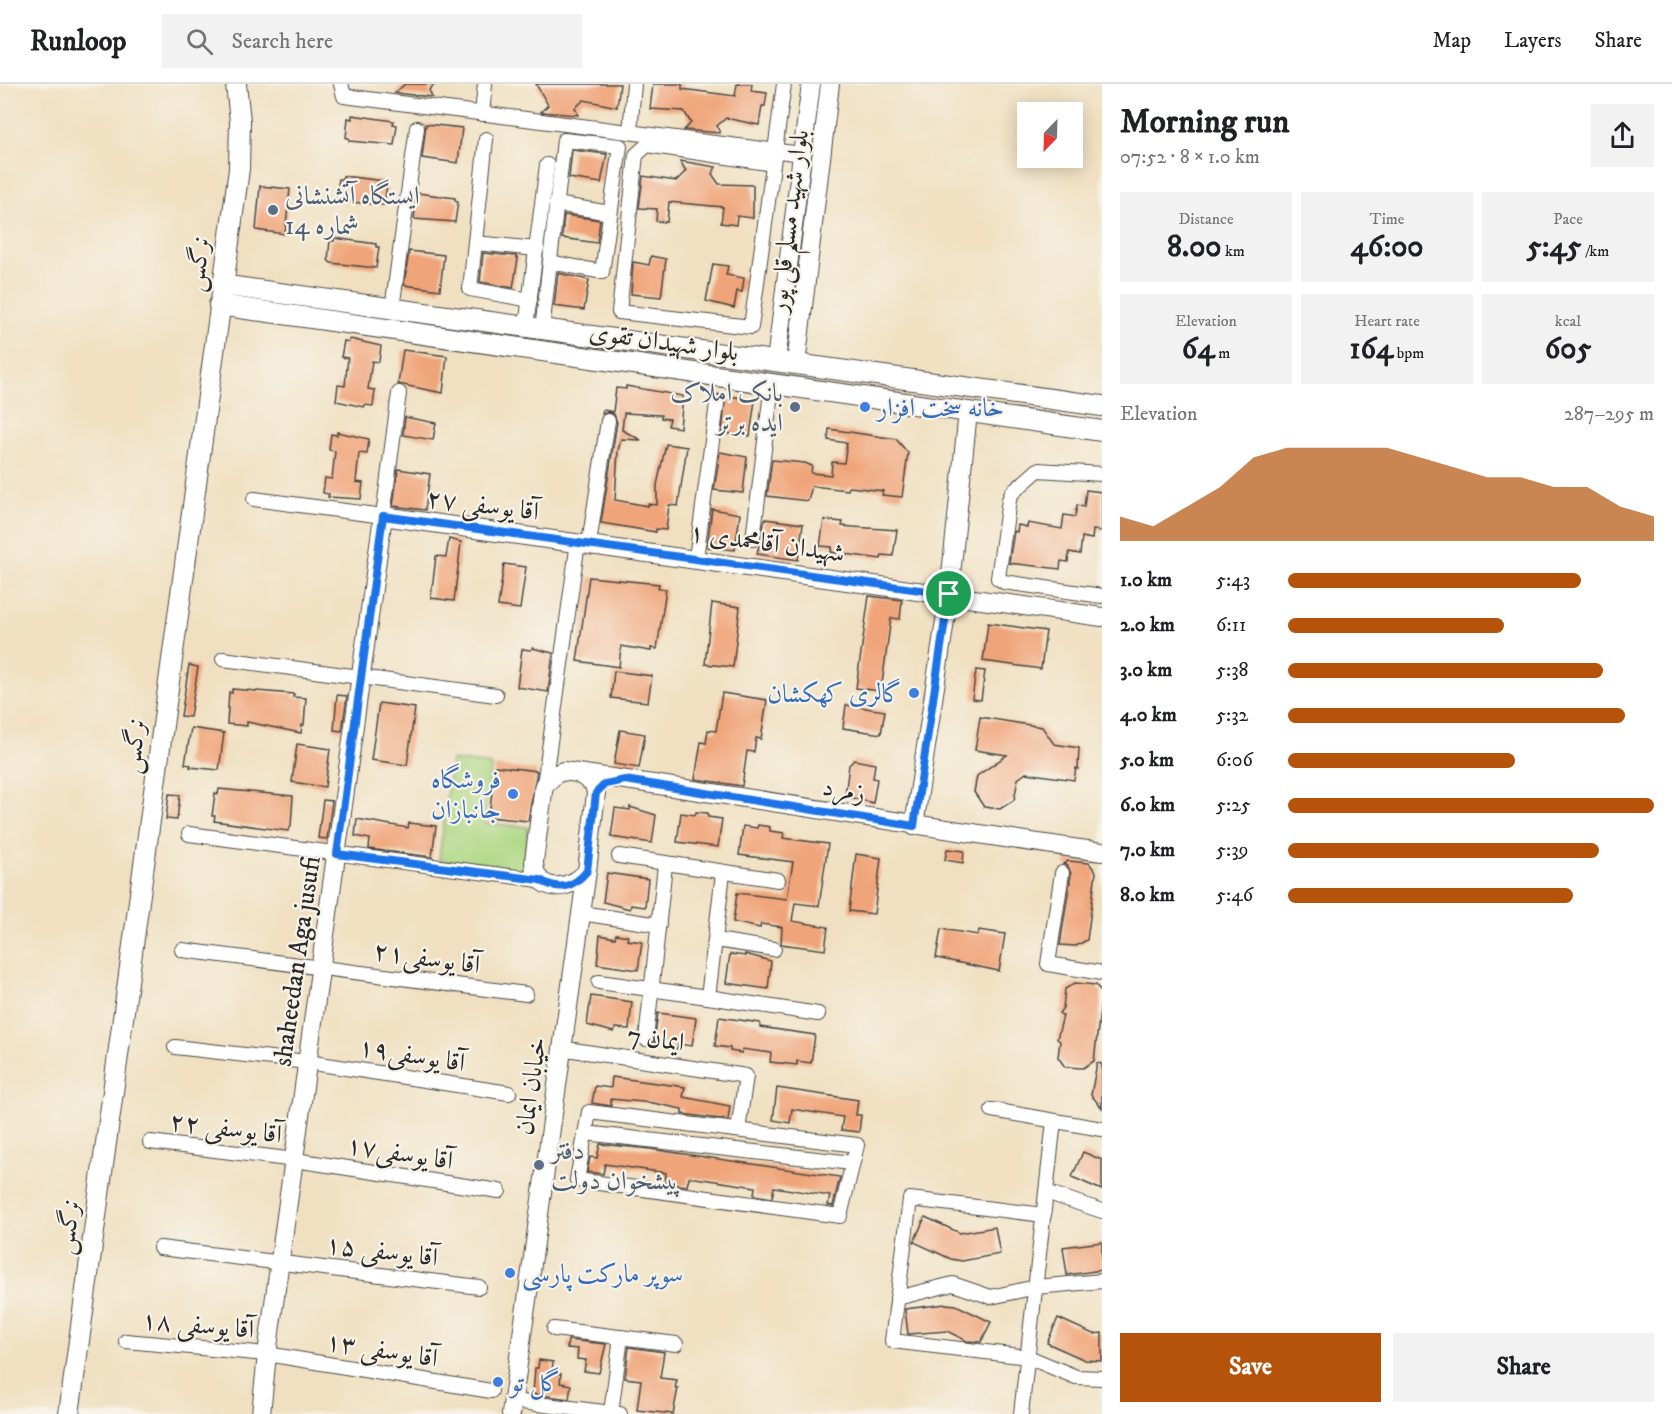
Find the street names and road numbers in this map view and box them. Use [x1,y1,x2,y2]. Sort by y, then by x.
street label: بلوار شهید مسلم قلی پور [762,128,825,319]
street label: نرگس [178,234,219,294]
street label: بلوار شهیدان تقوی [587,316,741,369]
street label: آقا یوسفی ۲۷ [425,482,543,530]
street label: شهیدان آقامحمدی ۱ [687,516,847,571]
street label: نرگس [115,717,154,776]
street label: زمرد [820,771,868,810]
street label: shaheedan Aga jusufi [266,854,329,1069]
street label: آقا یوسفی۲۱ [371,935,485,984]
street label: ایمان 7 [625,1019,686,1060]
street label: آقا یوسفی۱۹ [356,1031,470,1082]
street label: خیابان ایمان [508,1035,555,1137]
street label: آقا یوسفی ۲۲ [168,1105,286,1153]
street label: آقا یوسفی۱۷ [344,1129,458,1180]
street label: نرگس [48,1197,89,1257]
street label: آقا یوسفی ۱۵ [324,1228,442,1276]
street label: آقا یوسفی ۱۸ [140,1304,258,1348]
street label: آقا یوسفی ۱۳ [323,1325,442,1377]

